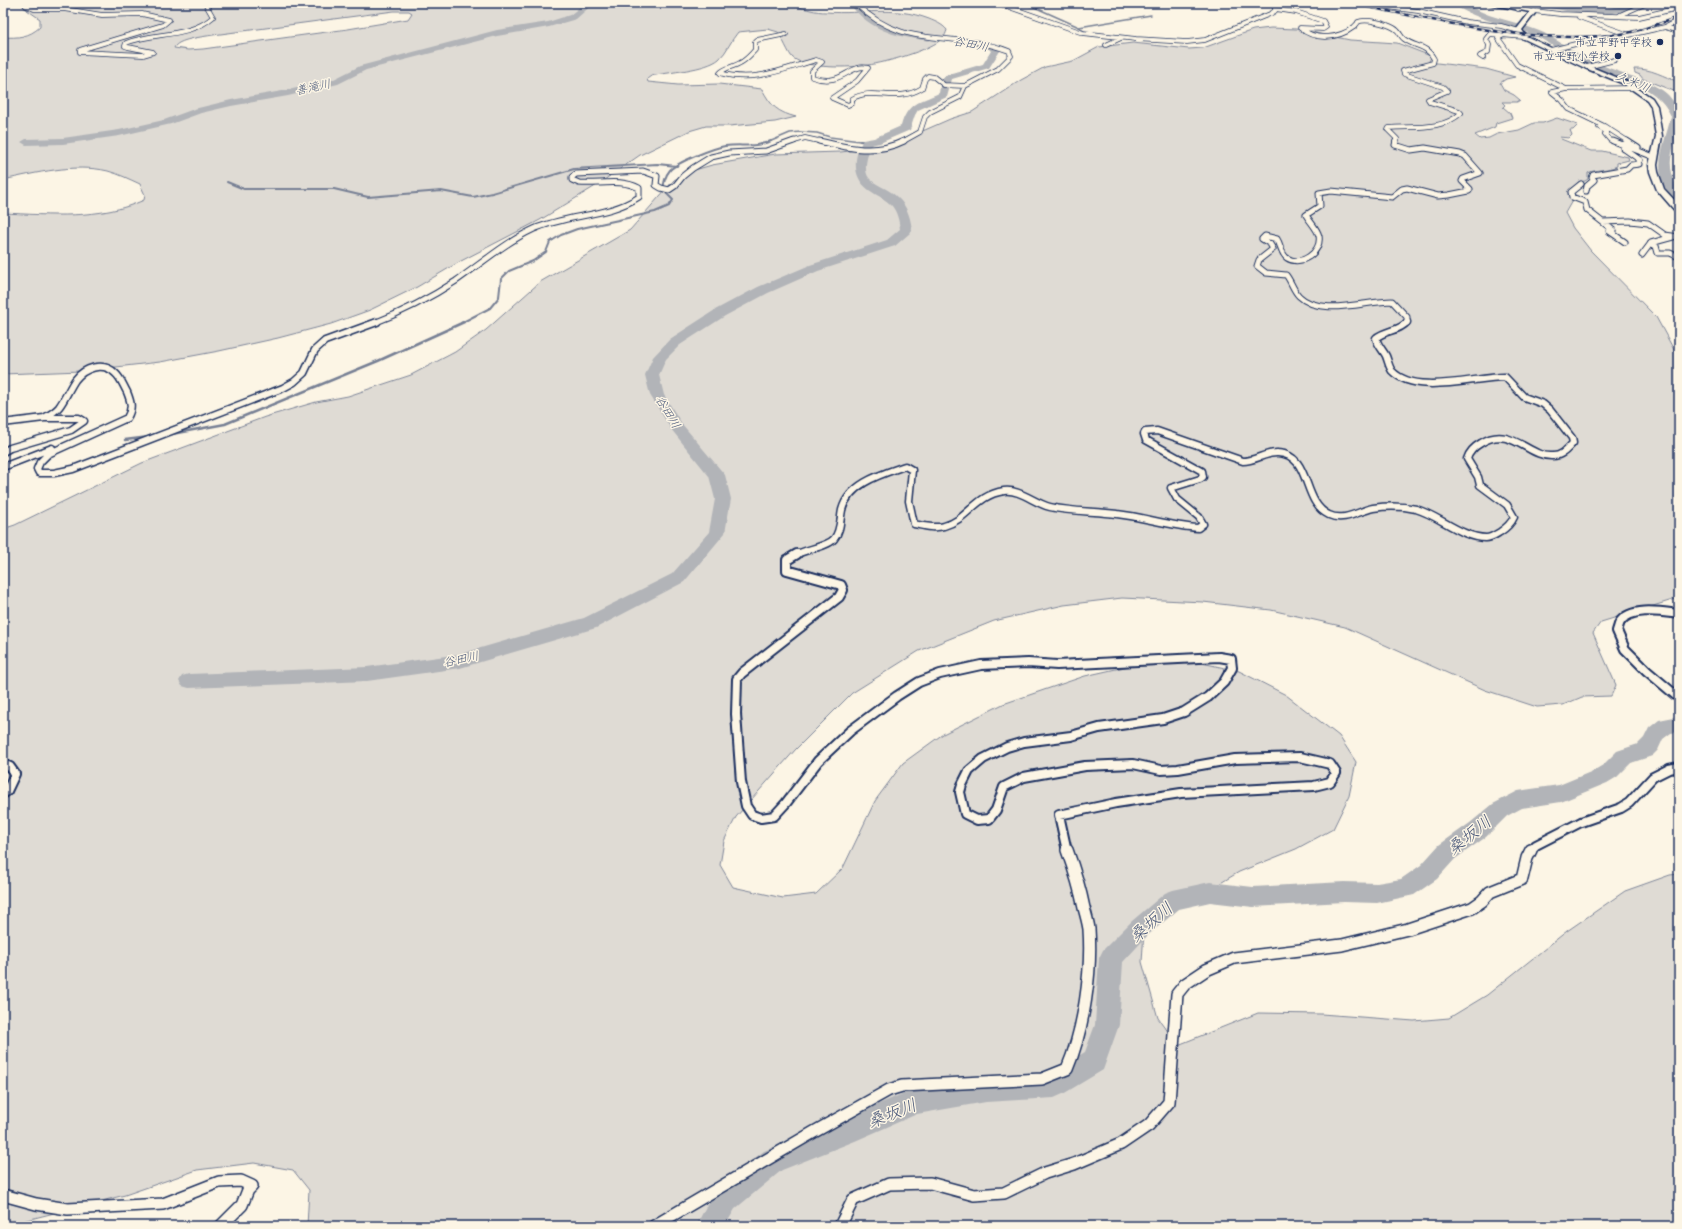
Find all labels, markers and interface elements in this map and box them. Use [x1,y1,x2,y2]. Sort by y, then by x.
water label: 谷田川 [952,34,990,54]
place label: 市立平野中学校 [1575,36,1652,49]
marker: 市立平野中学校 [1655,37,1665,47]
place label: 市立平野小学校 [1533,50,1610,63]
marker: 市立平野小学校 [1613,51,1623,61]
water label: 久米川 [1614,69,1652,95]
water label: 善滝川 [294,76,332,98]
water label: 谷田川 [653,393,683,431]
water label: 谷田川 [442,648,480,670]
water label: 桑坂川 [1443,811,1495,859]
water label: 桑坂川 [1125,898,1177,946]
water label: 桑坂川 [865,1094,919,1132]

